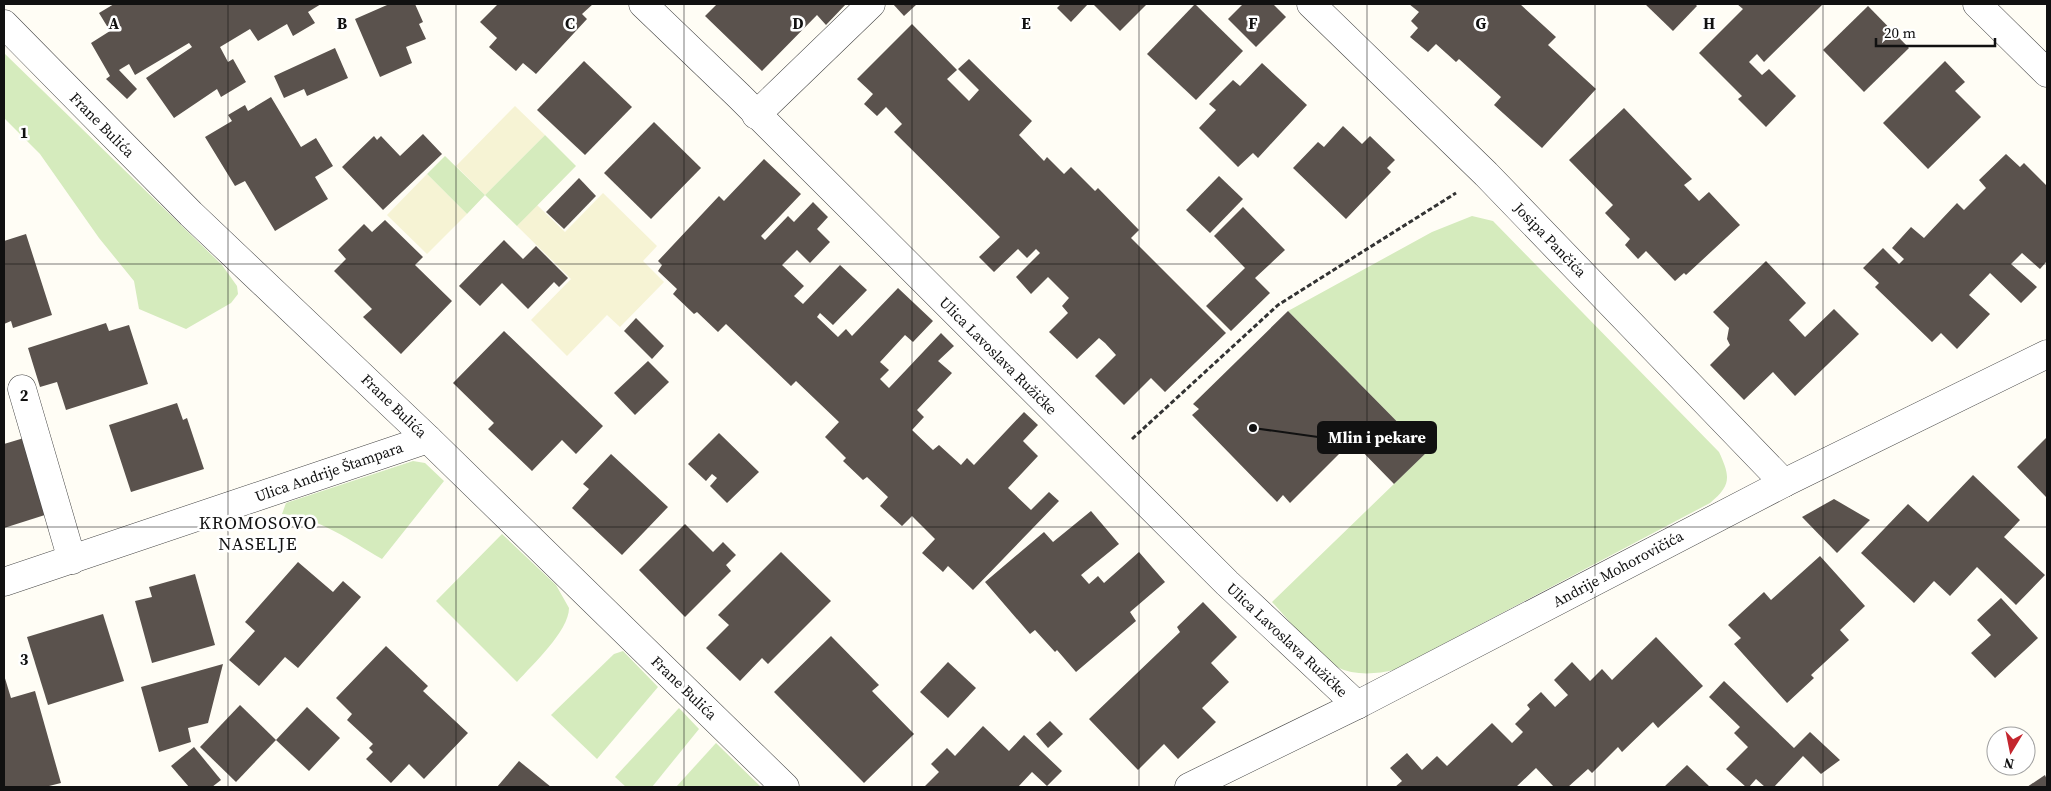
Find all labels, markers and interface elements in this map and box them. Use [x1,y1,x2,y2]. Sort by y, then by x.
text: A [109,12,120,34]
text: B [337,12,348,34]
text: C [565,12,575,34]
text: D [792,12,804,34]
text: E [1021,12,1031,34]
text: F [1248,12,1258,34]
text: G [1476,12,1487,34]
text: H [1703,12,1715,34]
scale bar [1876,15,1995,47]
text: 20 m [1884,22,1916,43]
street label: Frane Bulića [65,87,140,162]
text: 1 [20,121,28,143]
street label: Josipa Pančića [1509,197,1592,282]
street label: Ulica Lavoslava Ružičke [935,292,1062,420]
street label: Frane Bulića [357,369,432,443]
text: 2 [20,384,29,406]
callout: Mlin i pekare [1318,422,1436,453]
text: Mlin i pekare [1328,426,1426,448]
street label: Ulica Andrije Štampara [252,436,406,507]
district label: KROMOSOVO NASELJE [199,510,317,556]
street label: Andrije Mohorovičića [1549,525,1687,612]
street label: Ulica Lavoslava Ružičke [1222,578,1353,702]
text: 3 [20,648,29,670]
street label: Frane Bulića [647,651,722,725]
north arrow [1986,726,2036,776]
text: N [2002,753,2016,775]

